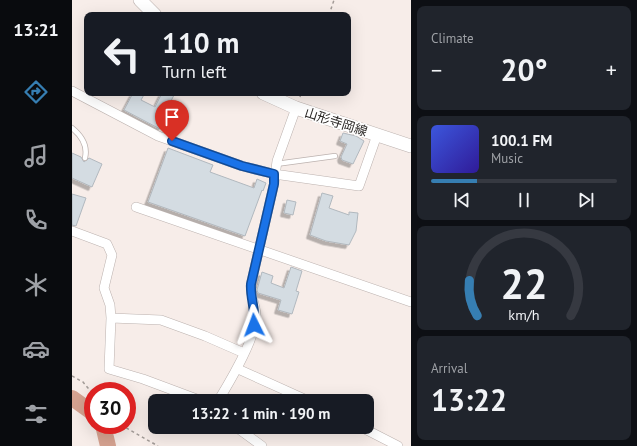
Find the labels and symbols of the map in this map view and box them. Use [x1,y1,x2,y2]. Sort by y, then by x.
pin [155,100,189,141]
street label: 山形寺岡線 [302,104,370,140]
position arrow [233,304,275,346]
speed limit sign: 30 [84,382,136,434]

